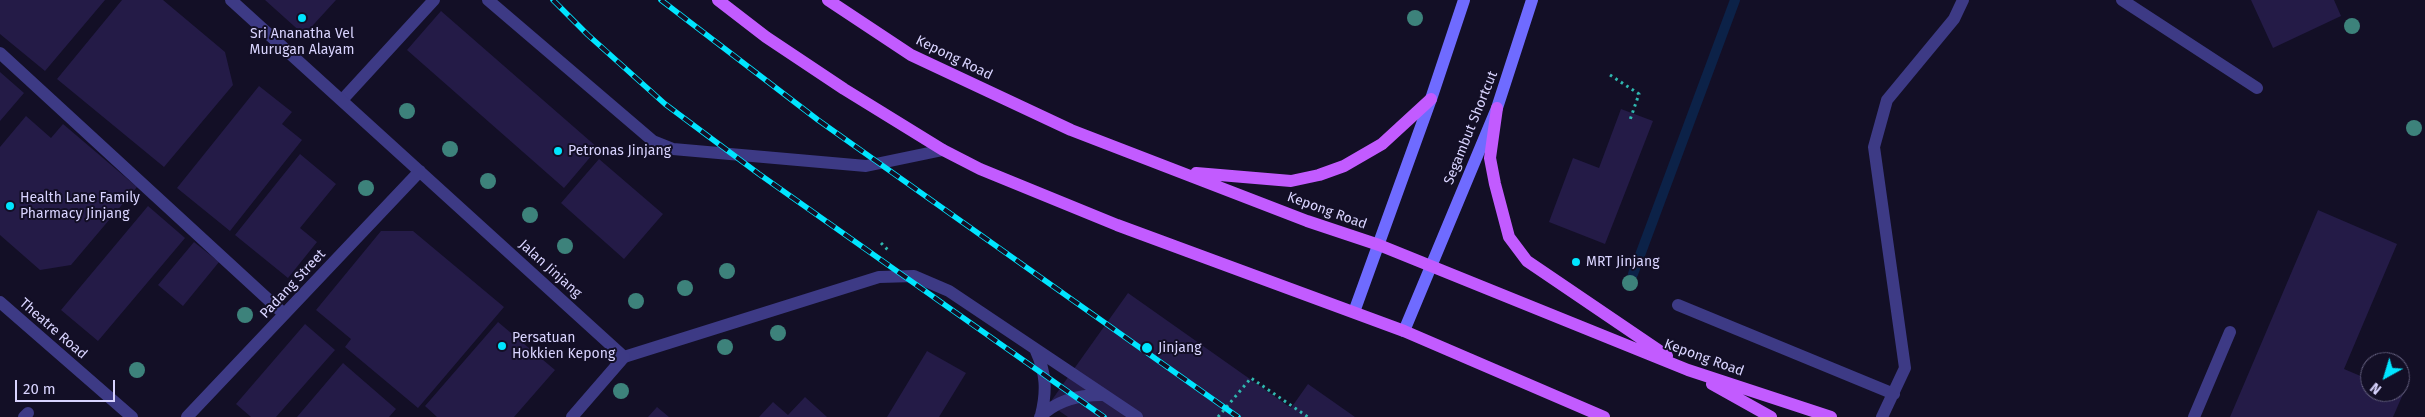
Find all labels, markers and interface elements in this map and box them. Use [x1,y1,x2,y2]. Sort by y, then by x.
marker: Sri Ananatha Vel Murugan Alayam [296,12,308,24]
place label: Sri Ananatha Vel Murugan Alayam [250,26,354,58]
street label: Kepong Road [913,32,995,84]
street label: Segambut Shortcut [1441,69,1501,187]
place label: Petronas Jinjang [568,143,671,159]
marker: Petronas Jinjang [552,145,564,157]
street label: Kepong Road [1285,189,1369,233]
place label: Health Lane Family Pharmacy Jinjang [20,190,140,222]
marker: Health Lane Family Pharmacy Jinjang [4,200,16,212]
street label: Jalan Jinjang [515,236,585,302]
street label: Padang Street [257,246,329,322]
place label: MRT Jinjang [1586,254,1659,270]
marker: MRT Jinjang [1570,256,1582,268]
street label: Theatre Road [16,295,90,363]
place label: Persatuan Hokkien Kepong [512,330,615,362]
street label: Kepong Road [1662,336,1746,380]
marker: Persatuan Hokkien Kepong [496,340,508,352]
place label: Jinjang [1158,340,1201,356]
marker: Jinjang [1140,341,1154,355]
north arrow [2360,352,2410,402]
scale bar [18,370,118,402]
text: N [2367,379,2385,398]
text: 20 m [23,380,56,398]

